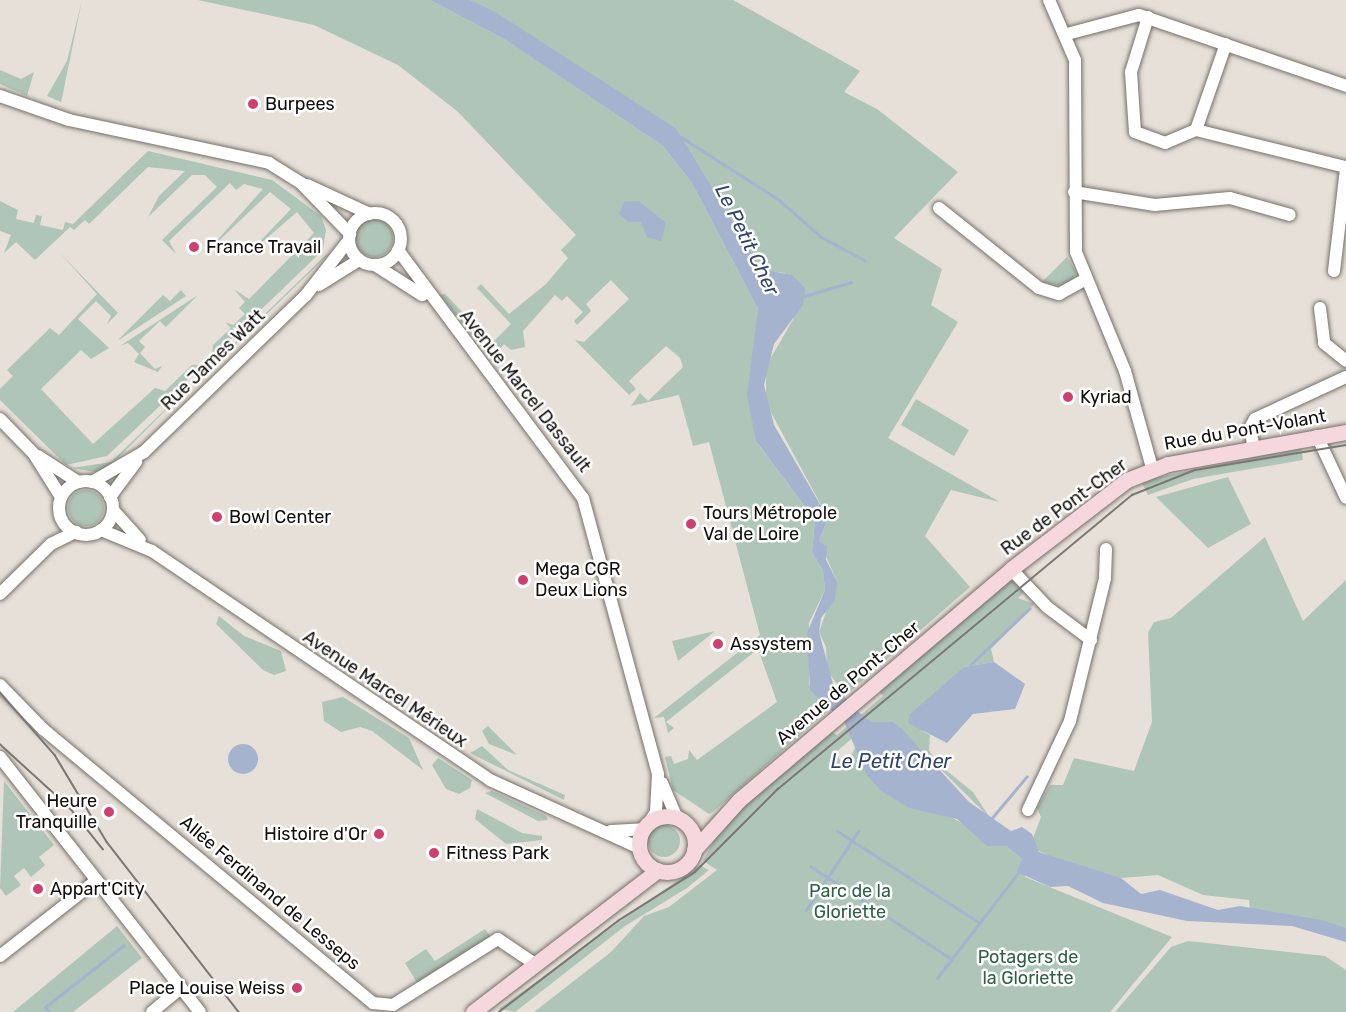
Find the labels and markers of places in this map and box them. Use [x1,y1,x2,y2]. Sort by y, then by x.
place label: Burpees [265,93,335,115]
marker: Burpees [246,97,260,111]
place label: France Travail [206,236,322,258]
marker: France Travail [187,240,201,254]
place label: Kyriad [1080,386,1132,408]
marker: Kyriad [1061,390,1075,404]
place label: Tours Métropole Val de Loire [703,503,837,546]
place label: Bowl Center [229,506,331,528]
marker: Bowl Center [210,510,224,524]
marker: Tours Métropole Val de Loire [684,517,698,531]
place label: Mega CGR Deux Lions [535,559,627,602]
marker: Mega CGR Deux Lions [516,573,530,587]
place label: Assystem [730,633,812,655]
marker: Assystem [711,637,725,651]
place label: Heure Tranquille [16,791,97,834]
marker: Heure Tranquille [102,805,116,819]
place label: Histoire d'Or [264,823,367,845]
marker: Histoire d'Or [372,827,386,841]
place label: Fitness Park [446,842,549,864]
marker: Fitness Park [427,846,441,860]
place label: Appart'City [50,878,145,900]
marker: Appart'City [31,882,45,896]
place label: Place Louise Weiss [129,977,285,999]
marker: Place Louise Weiss [290,981,304,995]

